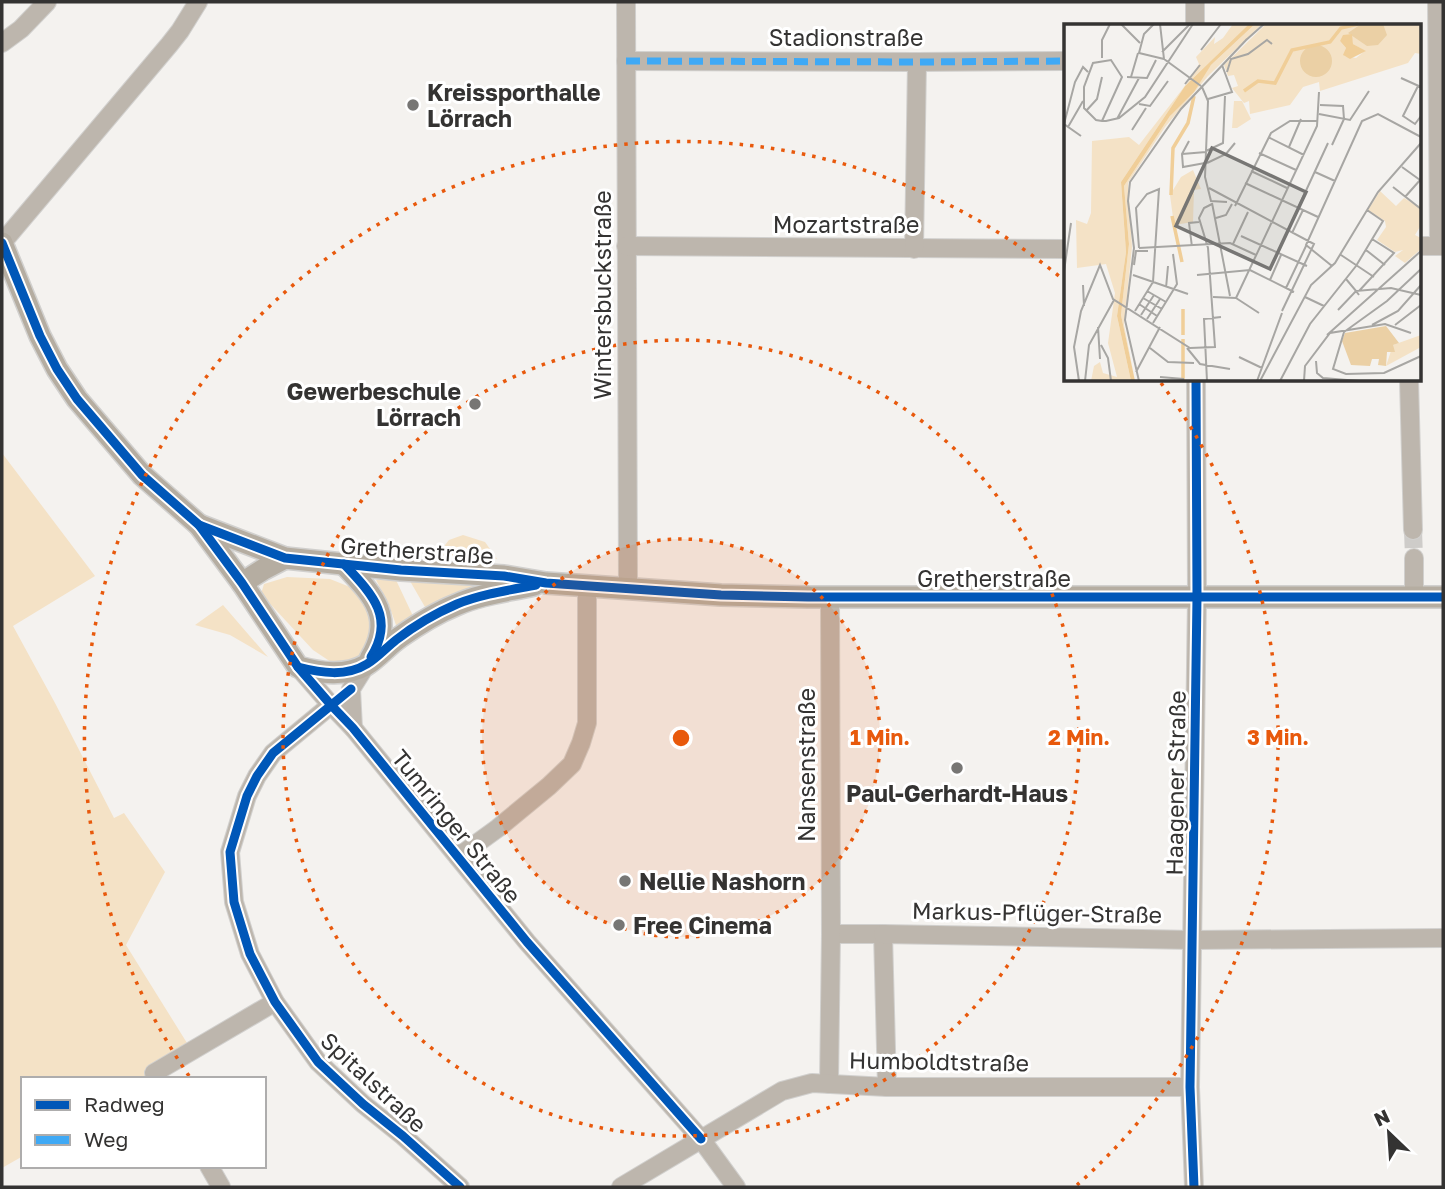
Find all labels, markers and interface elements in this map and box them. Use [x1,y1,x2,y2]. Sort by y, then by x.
street label: Stadionstraße [769,23,923,51]
inset map [1064,24,1420,382]
place label: Kreissporthalle Lörrach [427,78,601,132]
marker: Kreissporthalle Lörrach [405,97,421,113]
street label: Wintersbuckstraße [588,190,616,400]
street label: Mozartstraße [773,210,919,238]
place label: Gewerbeschule Lörrach [287,377,461,431]
marker: Gewerbeschule Lörrach [467,396,483,412]
street label: Gretherstraße [339,531,495,569]
street label: Gretherstraße [917,564,1071,592]
street label: Nansenstraße [792,688,820,842]
street label: Haagener Straße [1159,690,1191,876]
text: 1 Min. [850,724,910,750]
text: 2 Min. [1048,724,1110,750]
text: 3 Min. [1247,724,1309,750]
centre of rings [669,726,693,750]
street label: Tumringer Straße [386,743,528,909]
marker: Paul-Gerhardt-Haus [949,760,965,776]
place label: Paul-Gerhardt-Haus [846,779,1068,807]
place label: Nellie Nashorn [639,867,805,895]
marker: Nellie Nashorn [617,873,633,889]
street label: Markus-Pflüger-Straße [912,896,1162,928]
place label: Free Cinema [633,911,772,939]
marker: Free Cinema [611,917,627,933]
street label: Spitalstraße [315,1026,433,1138]
street label: Humboldtstraße [849,1045,1029,1077]
legend [21,1077,266,1168]
text: Radweg [84,1091,165,1117]
north arrow [1354,1098,1424,1168]
text: N [1370,1104,1393,1131]
text: Weg [84,1126,128,1152]

